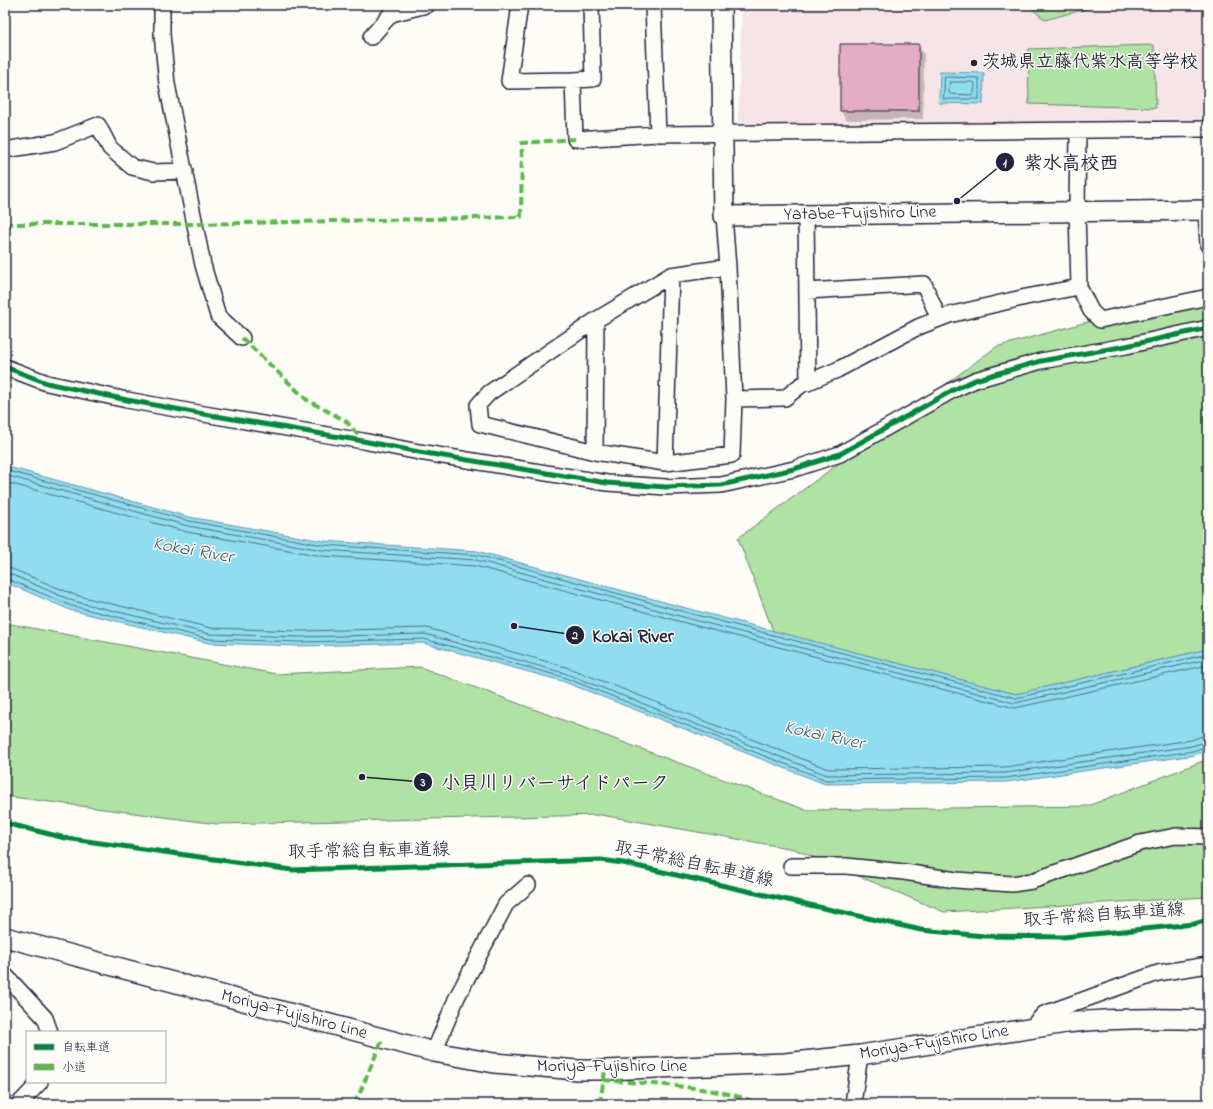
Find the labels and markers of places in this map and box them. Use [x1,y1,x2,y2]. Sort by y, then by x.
place label: 茨城県立藤代紫水高等学校 [982,50,1198,76]
marker: 茨城県立藤代紫水高等学校 [969,58,979,68]
callout: 紫水高校西 [995,147,1126,178]
callout: Kokai River [565,620,682,651]
callout: 小貝川リバーサイドパーク [413,767,677,798]

